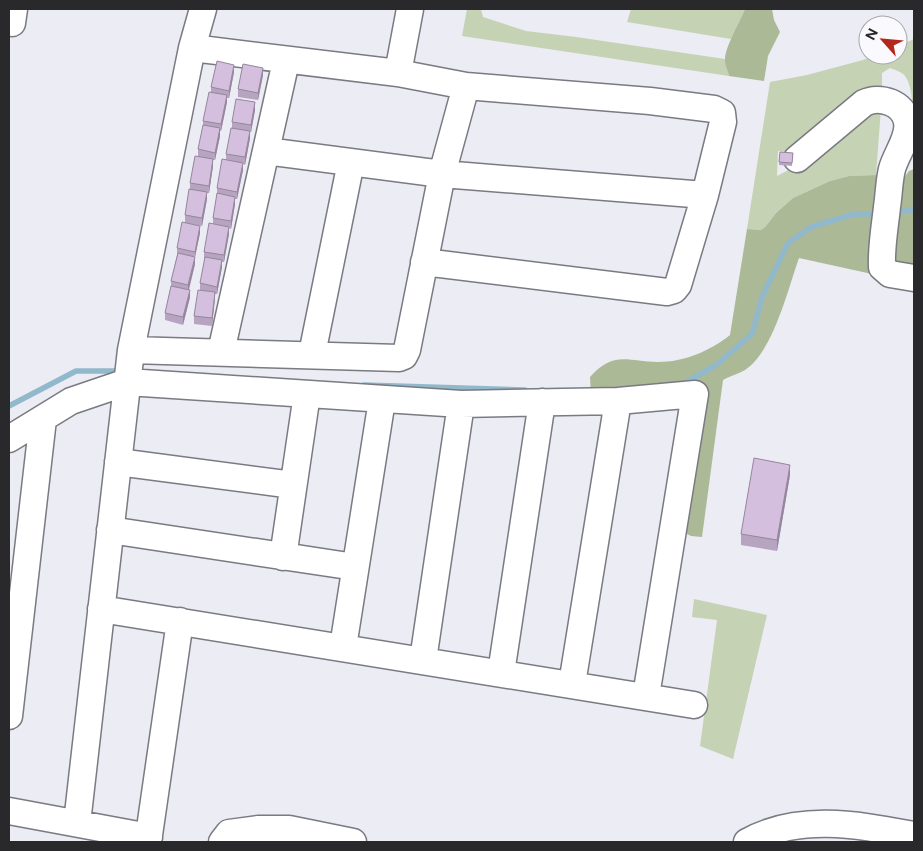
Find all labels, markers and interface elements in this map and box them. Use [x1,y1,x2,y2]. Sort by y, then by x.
north arrow [858,15,908,65]
text: N [862,26,882,43]

